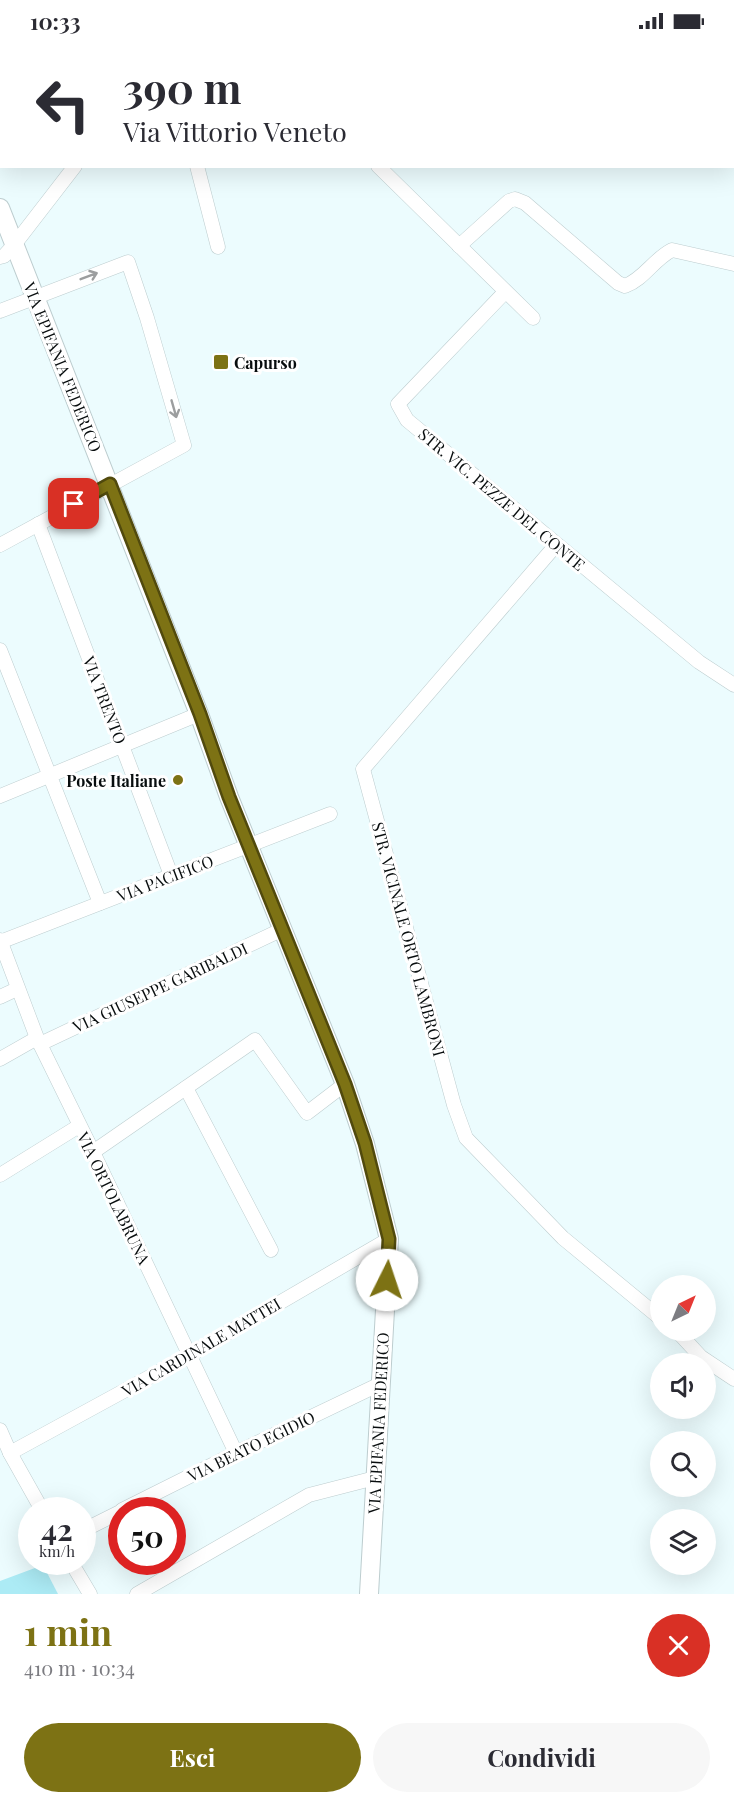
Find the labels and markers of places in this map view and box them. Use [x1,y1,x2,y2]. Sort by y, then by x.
place label: Capurso [234,352,297,373]
marker: Capurso [212,353,230,371]
pin [48,478,99,529]
place label: Poste Italiane [66,770,166,791]
marker: Poste Italiane [171,773,185,787]

